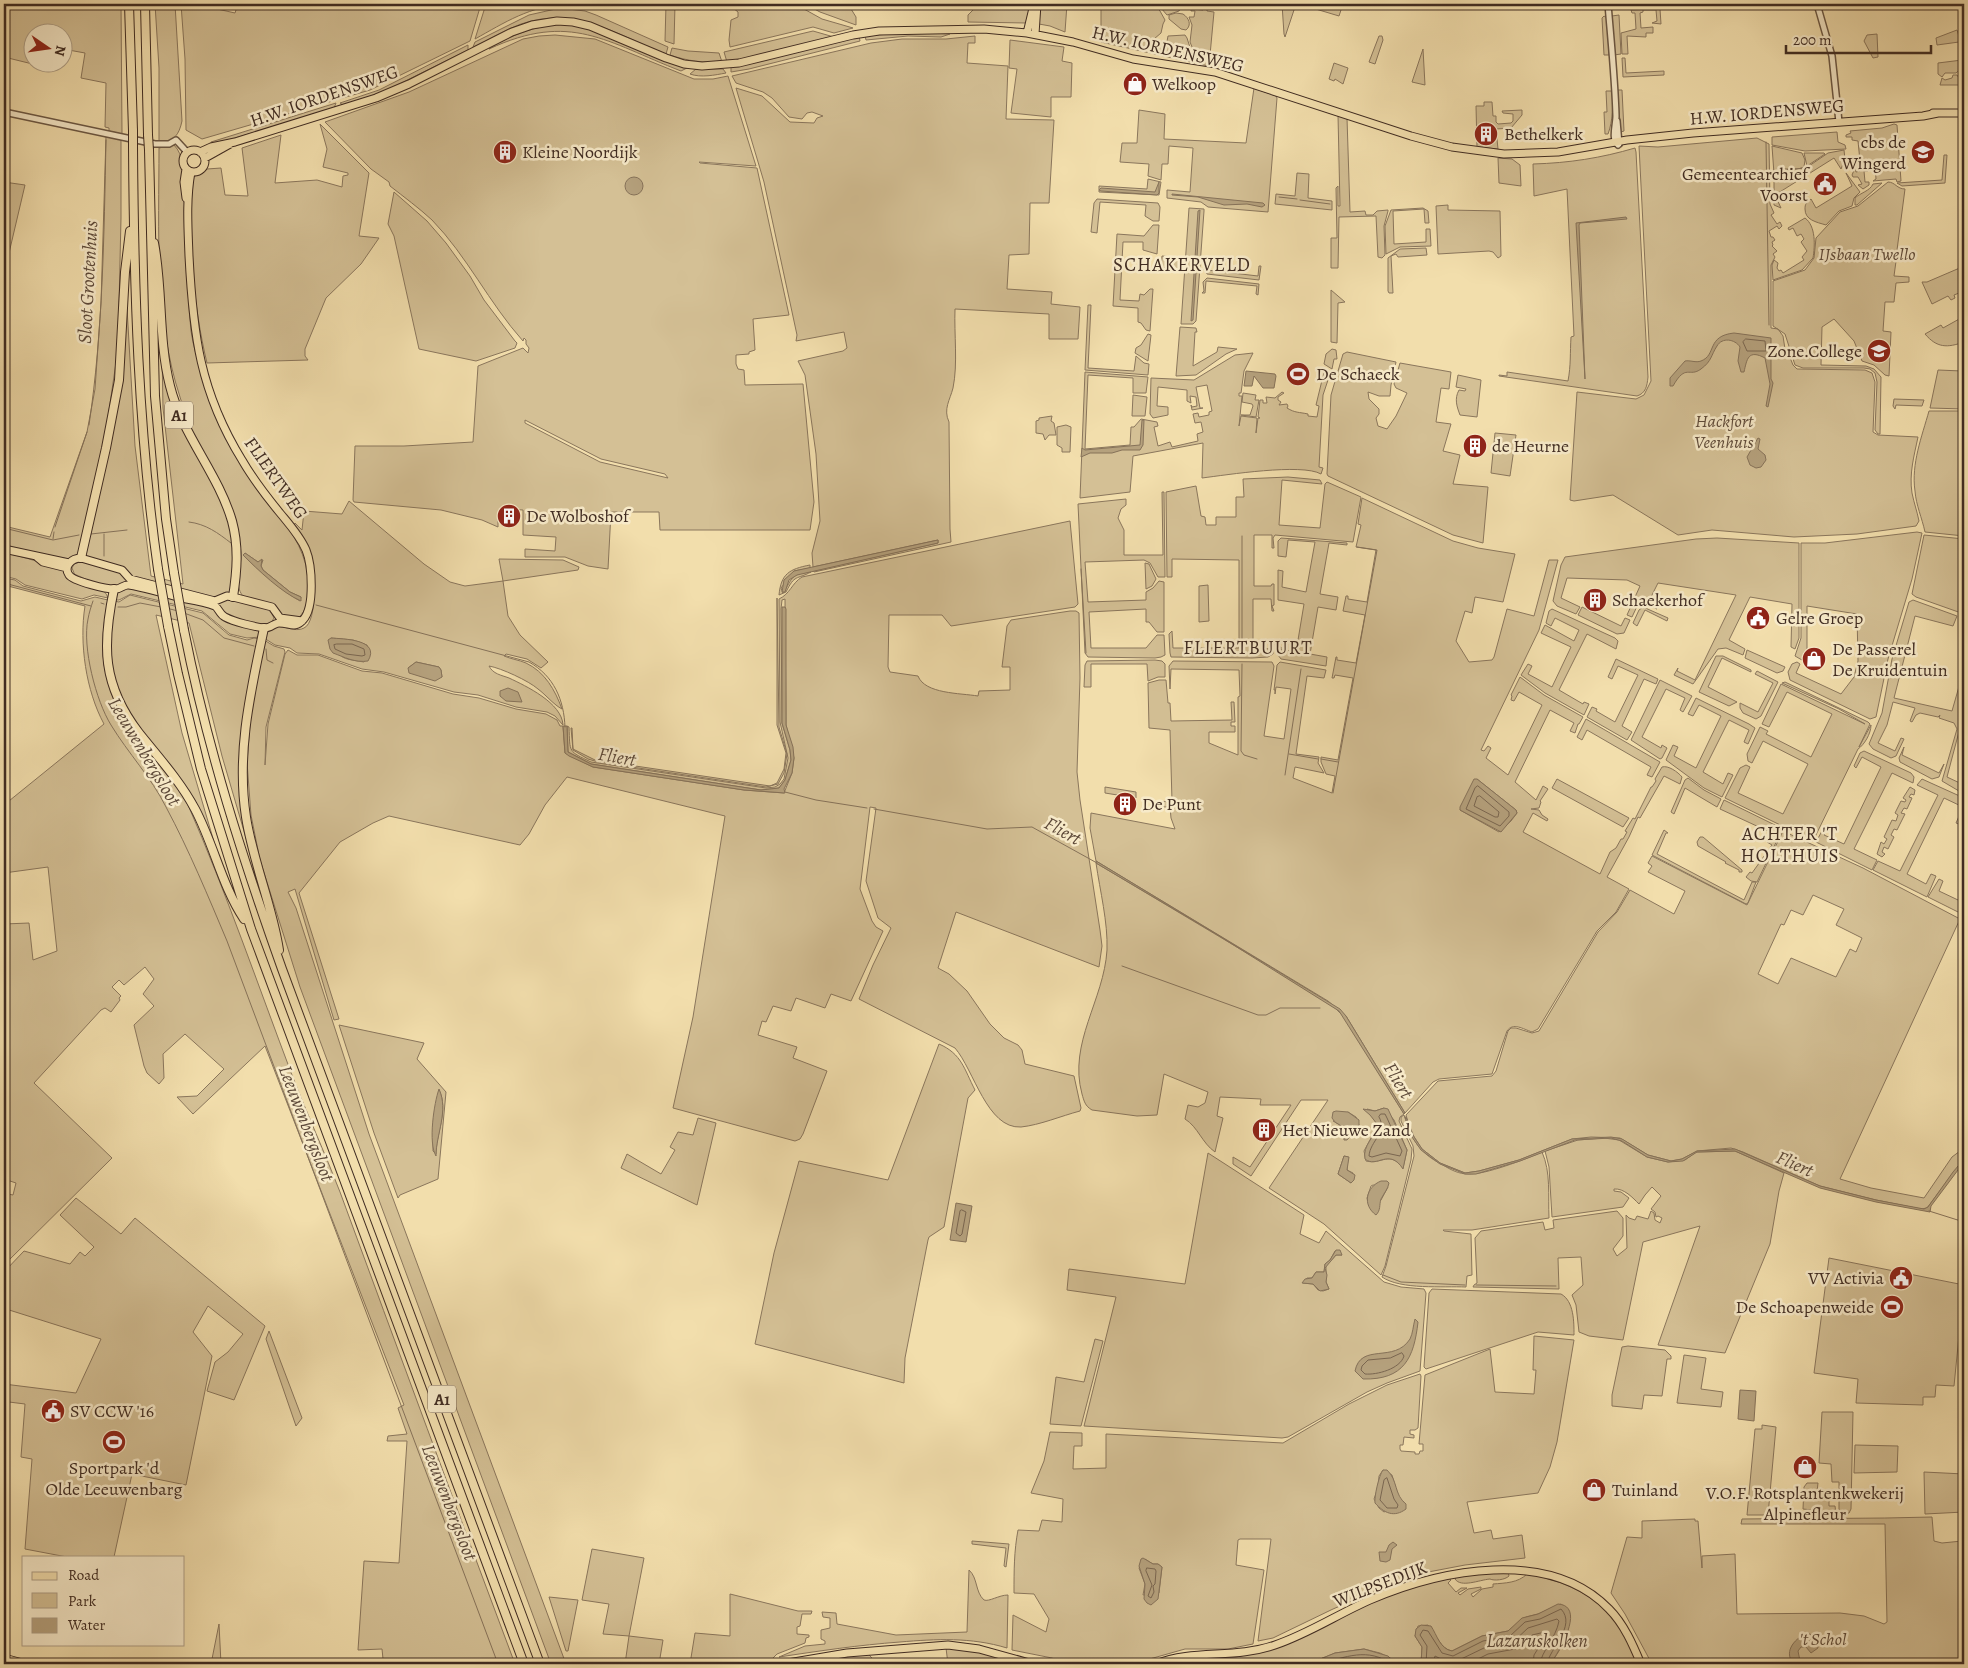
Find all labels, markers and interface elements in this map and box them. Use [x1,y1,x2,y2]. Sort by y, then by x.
street label: H.W. IORDENSWEG [1090,20,1246,78]
north arrow [22,22,72,72]
scale bar [1786,22,1930,54]
text: 200 m [1793,30,1832,50]
text: N [50,44,71,58]
street label: H.W. IORDENSWEG [247,59,401,133]
shop icon: Welkoop [1122,71,1148,97]
place label: Welkoop [1151,72,1216,96]
street label: H.W. IORDENSWEG [1689,93,1845,131]
building icon: Bethelkerk [1473,121,1499,147]
place label: Bethelkerk [1504,122,1583,146]
place label: cbs de Wingerd [1841,130,1906,175]
building icon: Kleine Noordijk [492,139,518,165]
school or university icon: cbs de Wingerd [1910,139,1936,165]
place label: Kleine Noordijk [522,140,638,164]
place label: Gemeentearchief Voorst [1682,162,1811,207]
public building icon: Gemeentearchief Voorst [1812,171,1838,197]
water label: Sloot Grootenhuis [72,219,104,344]
park label: IJsbaan Twello [1819,242,1915,266]
district label: SCHAKERVELD [1113,252,1251,278]
school or university icon: Zone.College [1866,338,1892,364]
place label: Zone.College [1768,339,1862,363]
sports icon: De Schaeck [1285,361,1311,387]
place label: De Schaeck [1316,362,1400,386]
road number: A1 [165,402,193,428]
park label: Hackfort Veenhuis [1694,409,1754,454]
street label: FLIERTWEG [239,432,313,524]
building icon: de Heurne [1462,433,1488,459]
place label: de Heurne [1492,434,1569,458]
building icon: De Wolboshof [496,503,522,529]
place label: De Wolboshof [526,504,632,528]
building icon: Schaekerhof [1582,587,1608,613]
place label: Schaekerhof [1612,588,1706,612]
public building icon: Gelre Groep [1745,605,1771,631]
place label: Gelre Groep [1776,606,1863,630]
district label: FLIERTBUURT [1183,635,1313,661]
place label: De Passerel De Kruidentuin [1832,637,1948,682]
shop icon: De Passerel De Kruidentuin [1801,646,1827,672]
water label: Leeuwenbergsloot [101,692,188,812]
water label: Fliert [596,741,639,773]
building icon: De Punt [1112,791,1138,817]
place label: De Punt [1142,792,1202,816]
water label: Fliert [1040,810,1087,852]
district label: ACHTER 'T HOLTHUIS [1741,821,1839,869]
water label: Fliert [1377,1058,1420,1105]
water label: Leeuwenbergsloot [272,1062,341,1187]
building icon: Het Nieuwe Zand [1251,1117,1277,1143]
place label: Het Nieuwe Zand [1282,1118,1411,1142]
water label: Fliert [1772,1144,1819,1184]
public building icon: VV Activia [1888,1265,1914,1291]
place label: VV Activia [1807,1266,1885,1290]
sports icon: De Schoapenweide [1879,1294,1905,1320]
place label: De Schoapenweide [1736,1295,1874,1319]
road number: A1 [428,1386,456,1412]
public building icon: SV CCW '16 [40,1398,66,1424]
place label: SV CCW '16 [70,1399,154,1423]
sports icon: Sportpark 'd Olde Leeuwenbarg [101,1429,127,1455]
water label: Leeuwenbergsloot [415,1441,484,1566]
shop icon: V.O.F. Rotsplantenkwekerij Alpinefleur [1792,1454,1818,1480]
place label: Sportpark 'd Olde Leeuwenbarg [46,1456,182,1501]
shop icon: Tuinland [1581,1477,1607,1503]
place label: Tuinland [1612,1478,1679,1502]
place label: V.O.F. Rotsplantenkwekerij Alpinefleur [1705,1481,1904,1526]
street label: WILPSEDIJK [1329,1555,1431,1613]
legend [22,1556,185,1646]
text: Road [68,1565,100,1585]
text: Park [68,1591,97,1611]
text: Water [67,1615,105,1635]
park label: 't Schol [1800,1627,1847,1651]
water label: Lazaruskolken [1486,1628,1588,1654]

